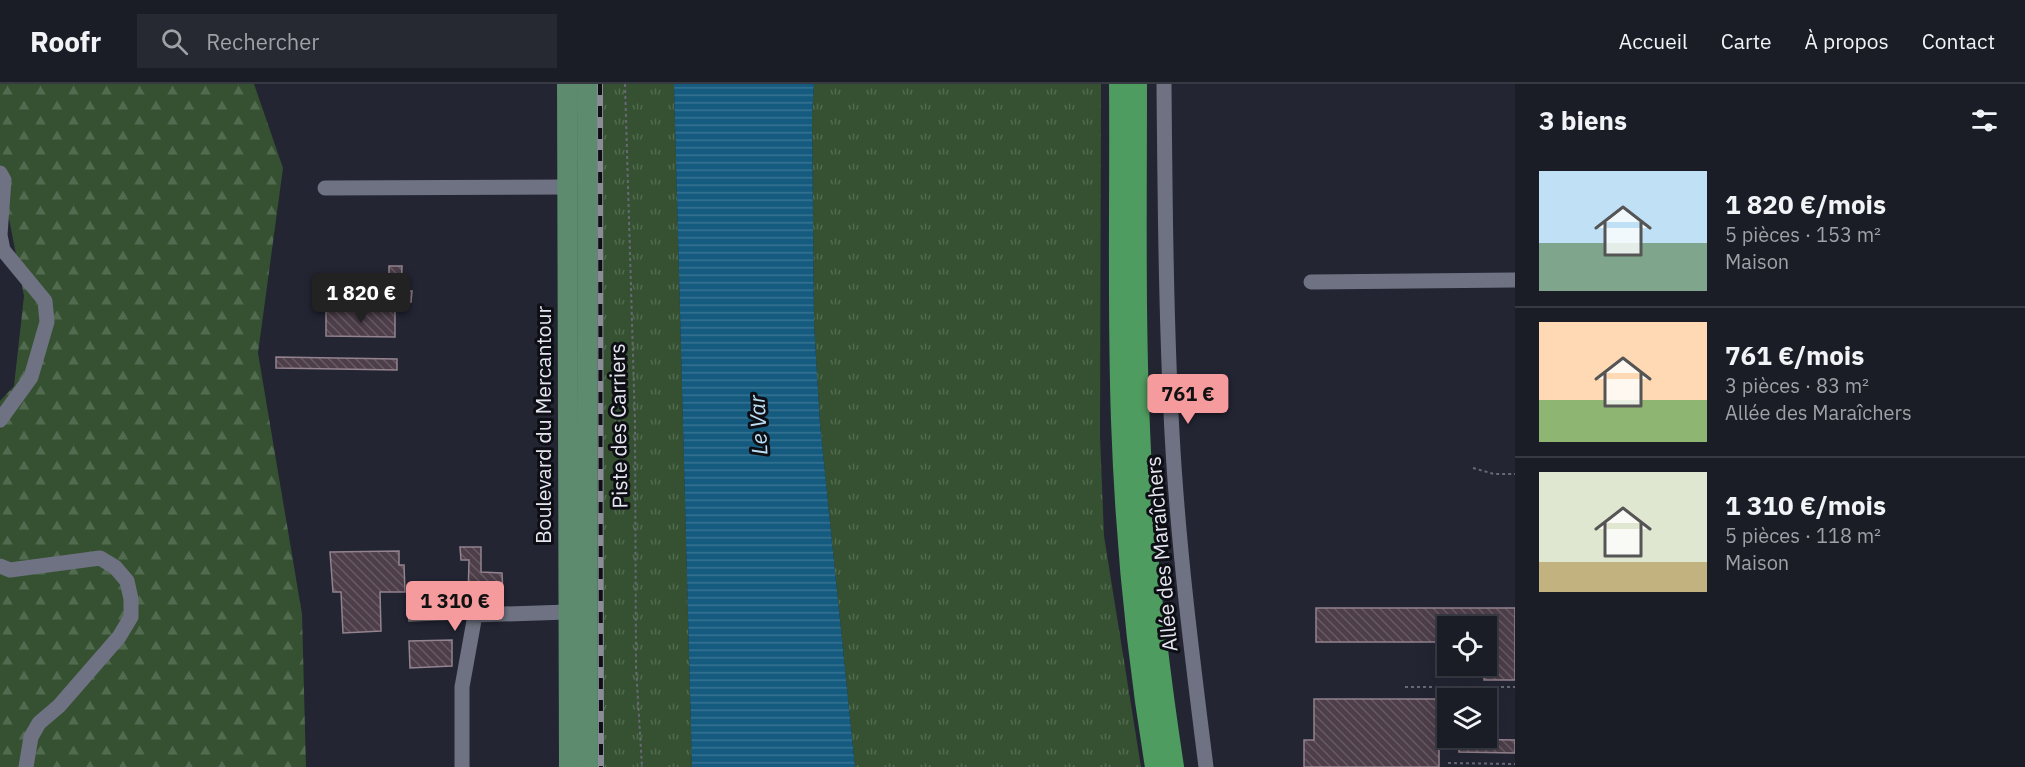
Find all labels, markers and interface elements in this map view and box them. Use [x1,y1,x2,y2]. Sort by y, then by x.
search box [137,14,557,68]
text: Roofr [30,23,101,60]
icon: search [158,25,191,58]
text: Rechercher [206,27,319,56]
text: Accueil [1619,27,1688,55]
text: Carte [1721,27,1772,55]
text: À propos [1805,27,1889,55]
text: Contact [1922,27,1995,55]
text: 3 biens [1539,103,1627,137]
icon: filters [1968,104,2001,137]
text: 1 820 €/mois [1725,187,1886,221]
icon: home [1587,195,1659,267]
text: 5 pièces · 153 m² [1725,221,1881,248]
text: Maison [1725,248,1789,275]
pin: 1 820 € [306,273,416,324]
text: 1 820 € [326,279,396,306]
street label: Boulevard du Mercantour [529,306,557,544]
text: 761 €/mois [1725,338,1864,372]
street label: Piste des Carriers [603,343,633,509]
icon: home [1587,346,1659,418]
text: 3 pièces · 83 m² [1725,372,1869,399]
pin: 761 € [1146,374,1230,425]
text: 761 € [1161,380,1215,407]
water label: Le Var [741,393,774,456]
text: Allée des Maraîchers [1725,399,1912,426]
street label: Allée des Maraîchers [1139,455,1183,653]
text: 1 310 €/mois [1725,488,1886,522]
icon: home [1587,496,1659,568]
text: 5 pièces · 118 m² [1725,522,1881,549]
text: Maison [1725,549,1789,576]
pin: 1 310 € [400,581,510,632]
text: 1 310 € [420,587,490,614]
map controls [1437,616,1497,748]
button: locate [1437,616,1497,676]
button: layers [1437,688,1497,748]

